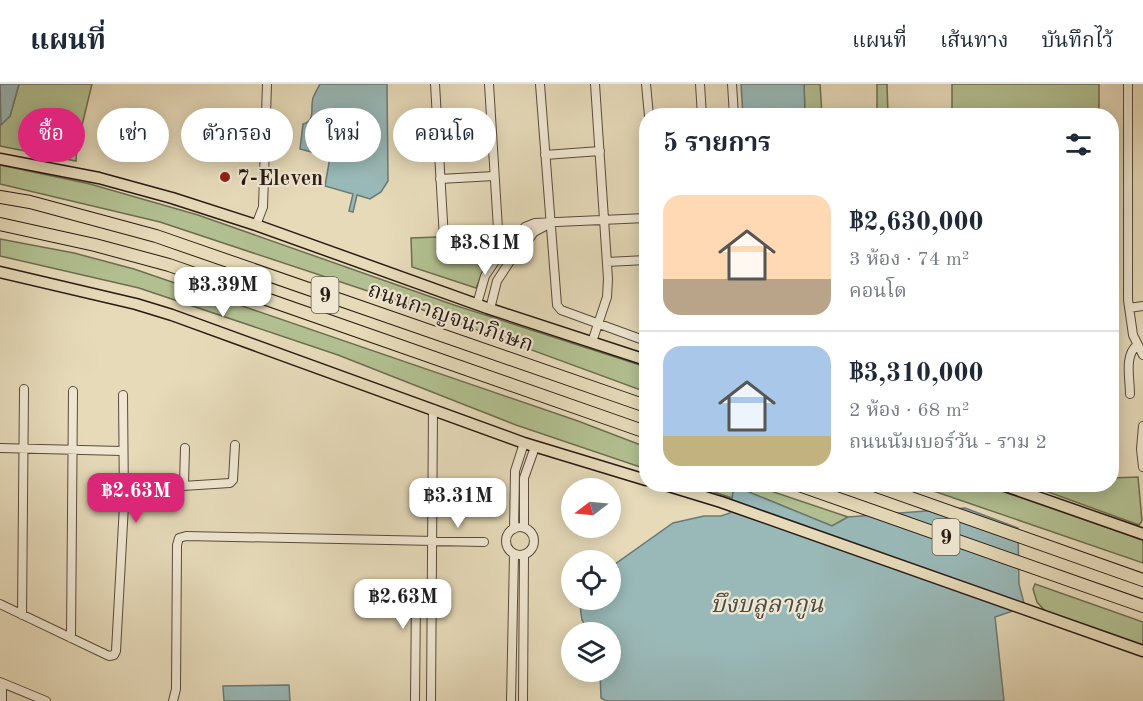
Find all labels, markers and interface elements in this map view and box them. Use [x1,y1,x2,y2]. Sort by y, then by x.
text: แผนที่ [30,28,106,56]
text: แผนที่ [852,31,907,52]
text: เส้นทาง [940,31,1008,52]
text: บันทึกไว้ [1041,31,1113,52]
chip: ซื้อ [18,108,85,162]
chip: เช่า [97,108,169,162]
chip: ตัวกรอง [181,108,293,162]
chip: ใหม่ [305,108,381,162]
chip: คอนโด [393,108,496,162]
icon: filters [1062,128,1095,161]
text: 5 รายการ [663,131,771,157]
place label: 7-Eleven [237,168,323,190]
marker: 7-Eleven [218,170,232,184]
text: ฿2,630,000 [849,210,984,236]
icon: home [711,219,783,291]
pin: ฿3.81M [436,225,534,276]
text: ฿3.81M [450,234,520,254]
text: 3 ห้อง · 74 m² [849,250,969,270]
pin: ฿3.39M [174,267,272,318]
text: ฿3.39M [188,276,258,296]
road number: 9 [312,277,338,313]
street label: ถนนกาญจนาภิเษก [365,278,536,357]
text: คอนโด [849,282,907,302]
text: ฿3,310,000 [849,361,984,387]
icon: home [711,370,783,442]
text: 2 ห้อง · 68 m² [849,401,969,421]
text: ถนนนัมเบอร์วัน - ราม 2 [849,433,1047,453]
pin: ฿2.63M [87,473,185,524]
pin: ฿3.31M [409,478,507,529]
north arrow [561,478,621,538]
map controls [561,478,621,682]
text: ฿2.63M [101,482,171,502]
text: ฿3.31M [423,487,493,507]
road number: 9 [932,519,960,555]
button: locate [561,550,621,610]
pin: ฿2.63M [354,579,452,630]
text: ฿2.63M [368,588,438,608]
water label: บึงบลูลากูน [710,592,824,620]
button: layers [561,622,621,682]

